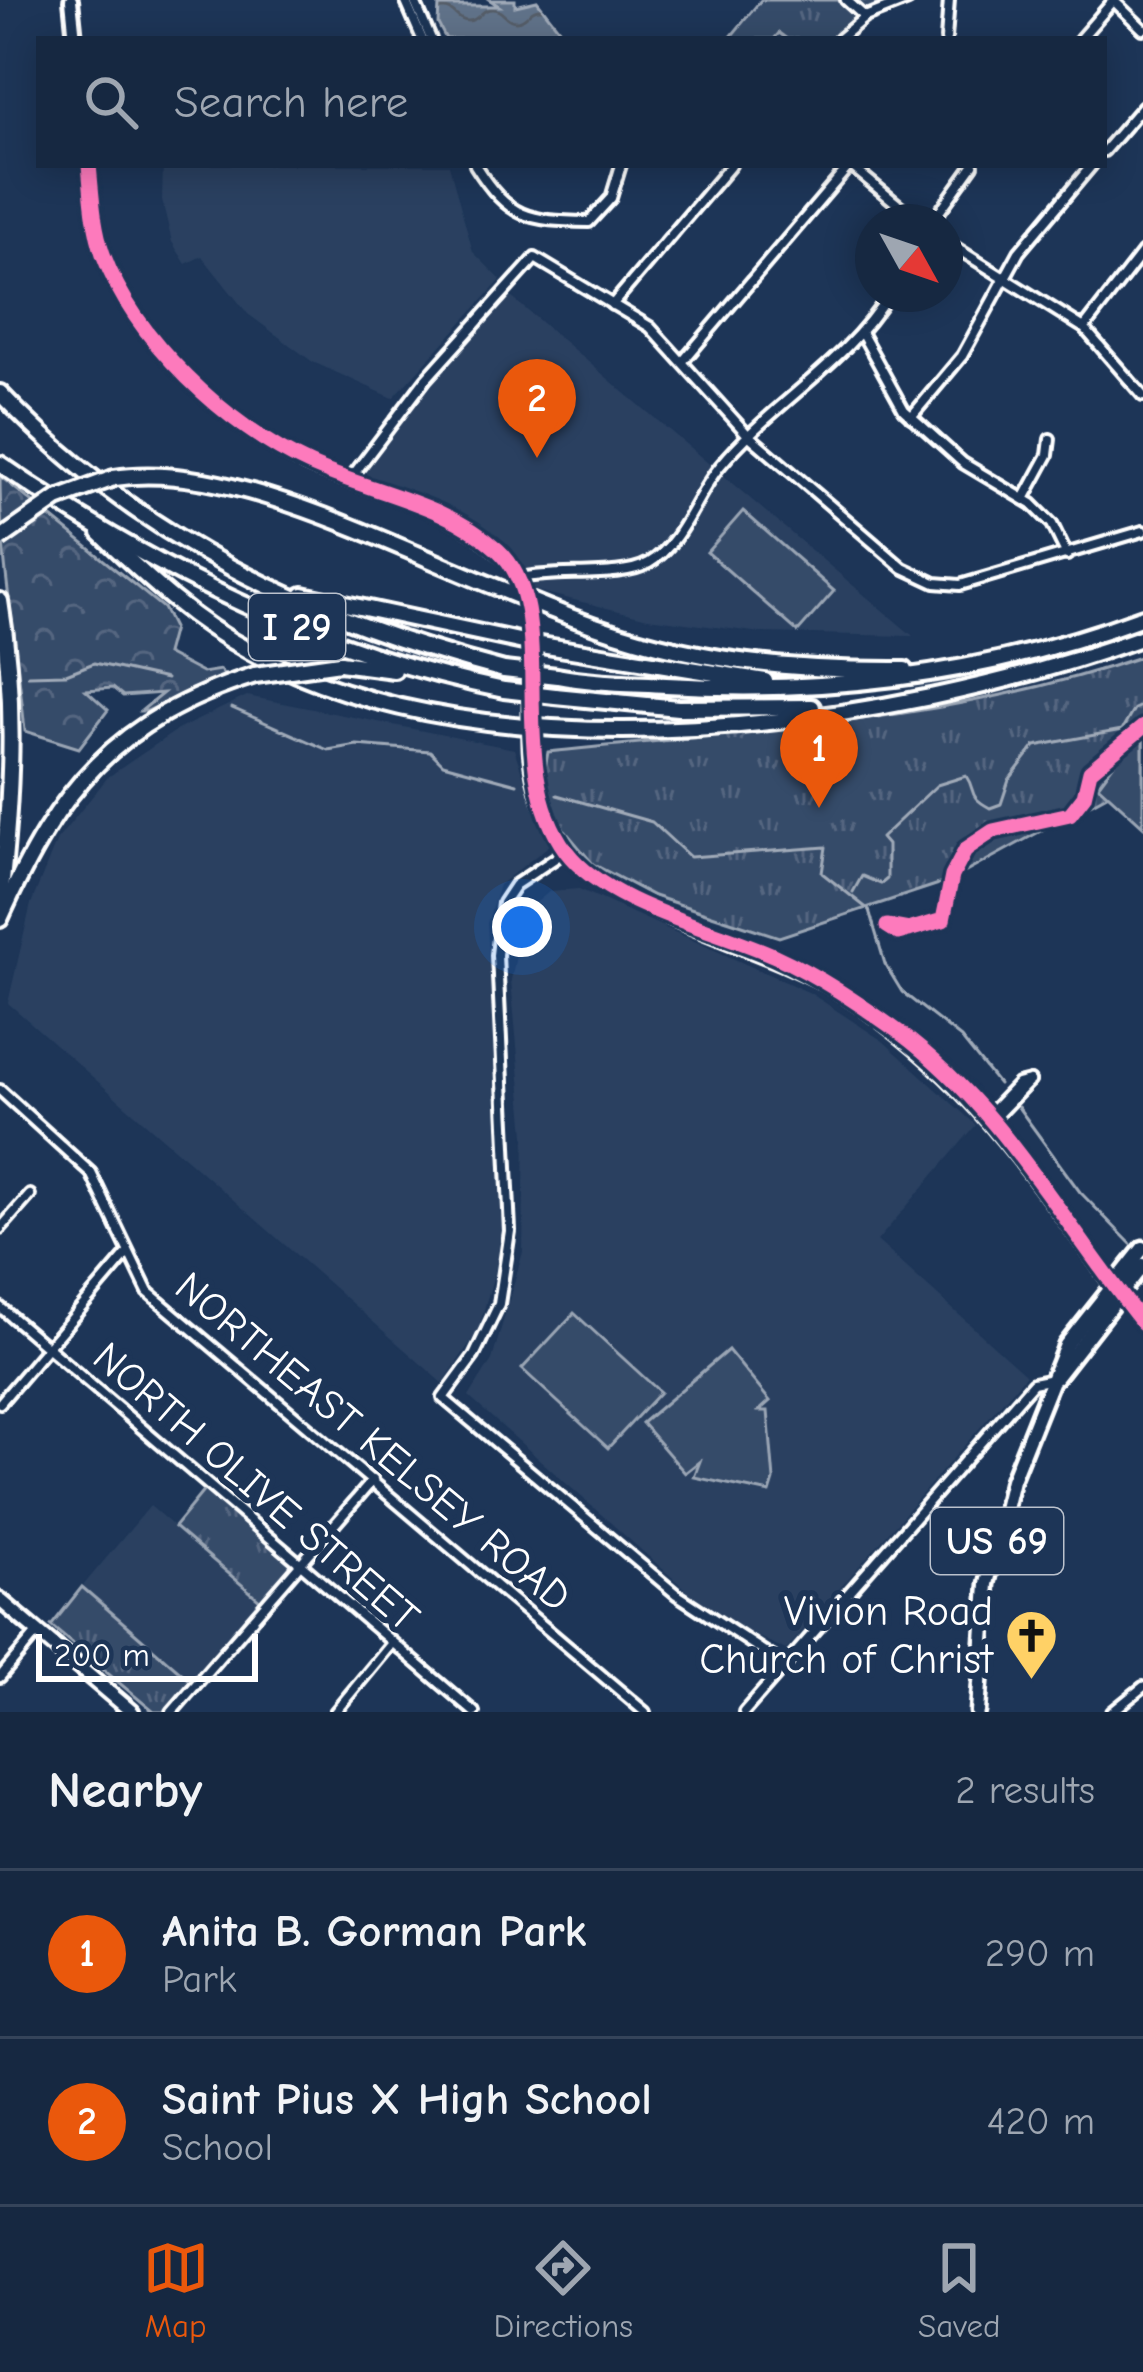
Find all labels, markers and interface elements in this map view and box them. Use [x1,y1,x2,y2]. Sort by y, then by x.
search box [36,36,1107,168]
icon: search [78,69,144,135]
text: Search here [174,76,408,128]
north arrow [855,204,963,312]
pin: 2 [498,359,576,458]
road number: I 29 [249,594,345,660]
pin: 1 [780,709,858,808]
your location [492,897,552,957]
street label: NORTHEAST KELSEY ROAD [165,1262,581,1622]
street label: NORTH OLIVE STREET [83,1332,429,1642]
road number: US 69 [931,1508,1063,1574]
place label: Vivion Road Church of Christ [699,1587,995,1684]
church icon: Vivion Road Church of Christ [1004,1607,1060,1681]
scale bar [36,1628,258,1681]
text: 200 m [54,1636,150,1674]
text: Nearby [48,1761,202,1820]
text: 2 results [955,1768,1095,1813]
text: Anita B. Gorman Park [162,1905,587,1957]
text: 1 [79,1931,95,1976]
text: 290 m [985,1931,1095,1976]
text: Park [162,1957,237,2002]
text: Saint Pius X High School [162,2073,652,2125]
text: 2 [77,2099,97,2144]
text: 420 m [987,2099,1095,2144]
text: School [162,2125,273,2170]
tab: Map [143,2235,209,2345]
tab: Directions [494,2235,633,2345]
tab: Saved [918,2235,1000,2345]

